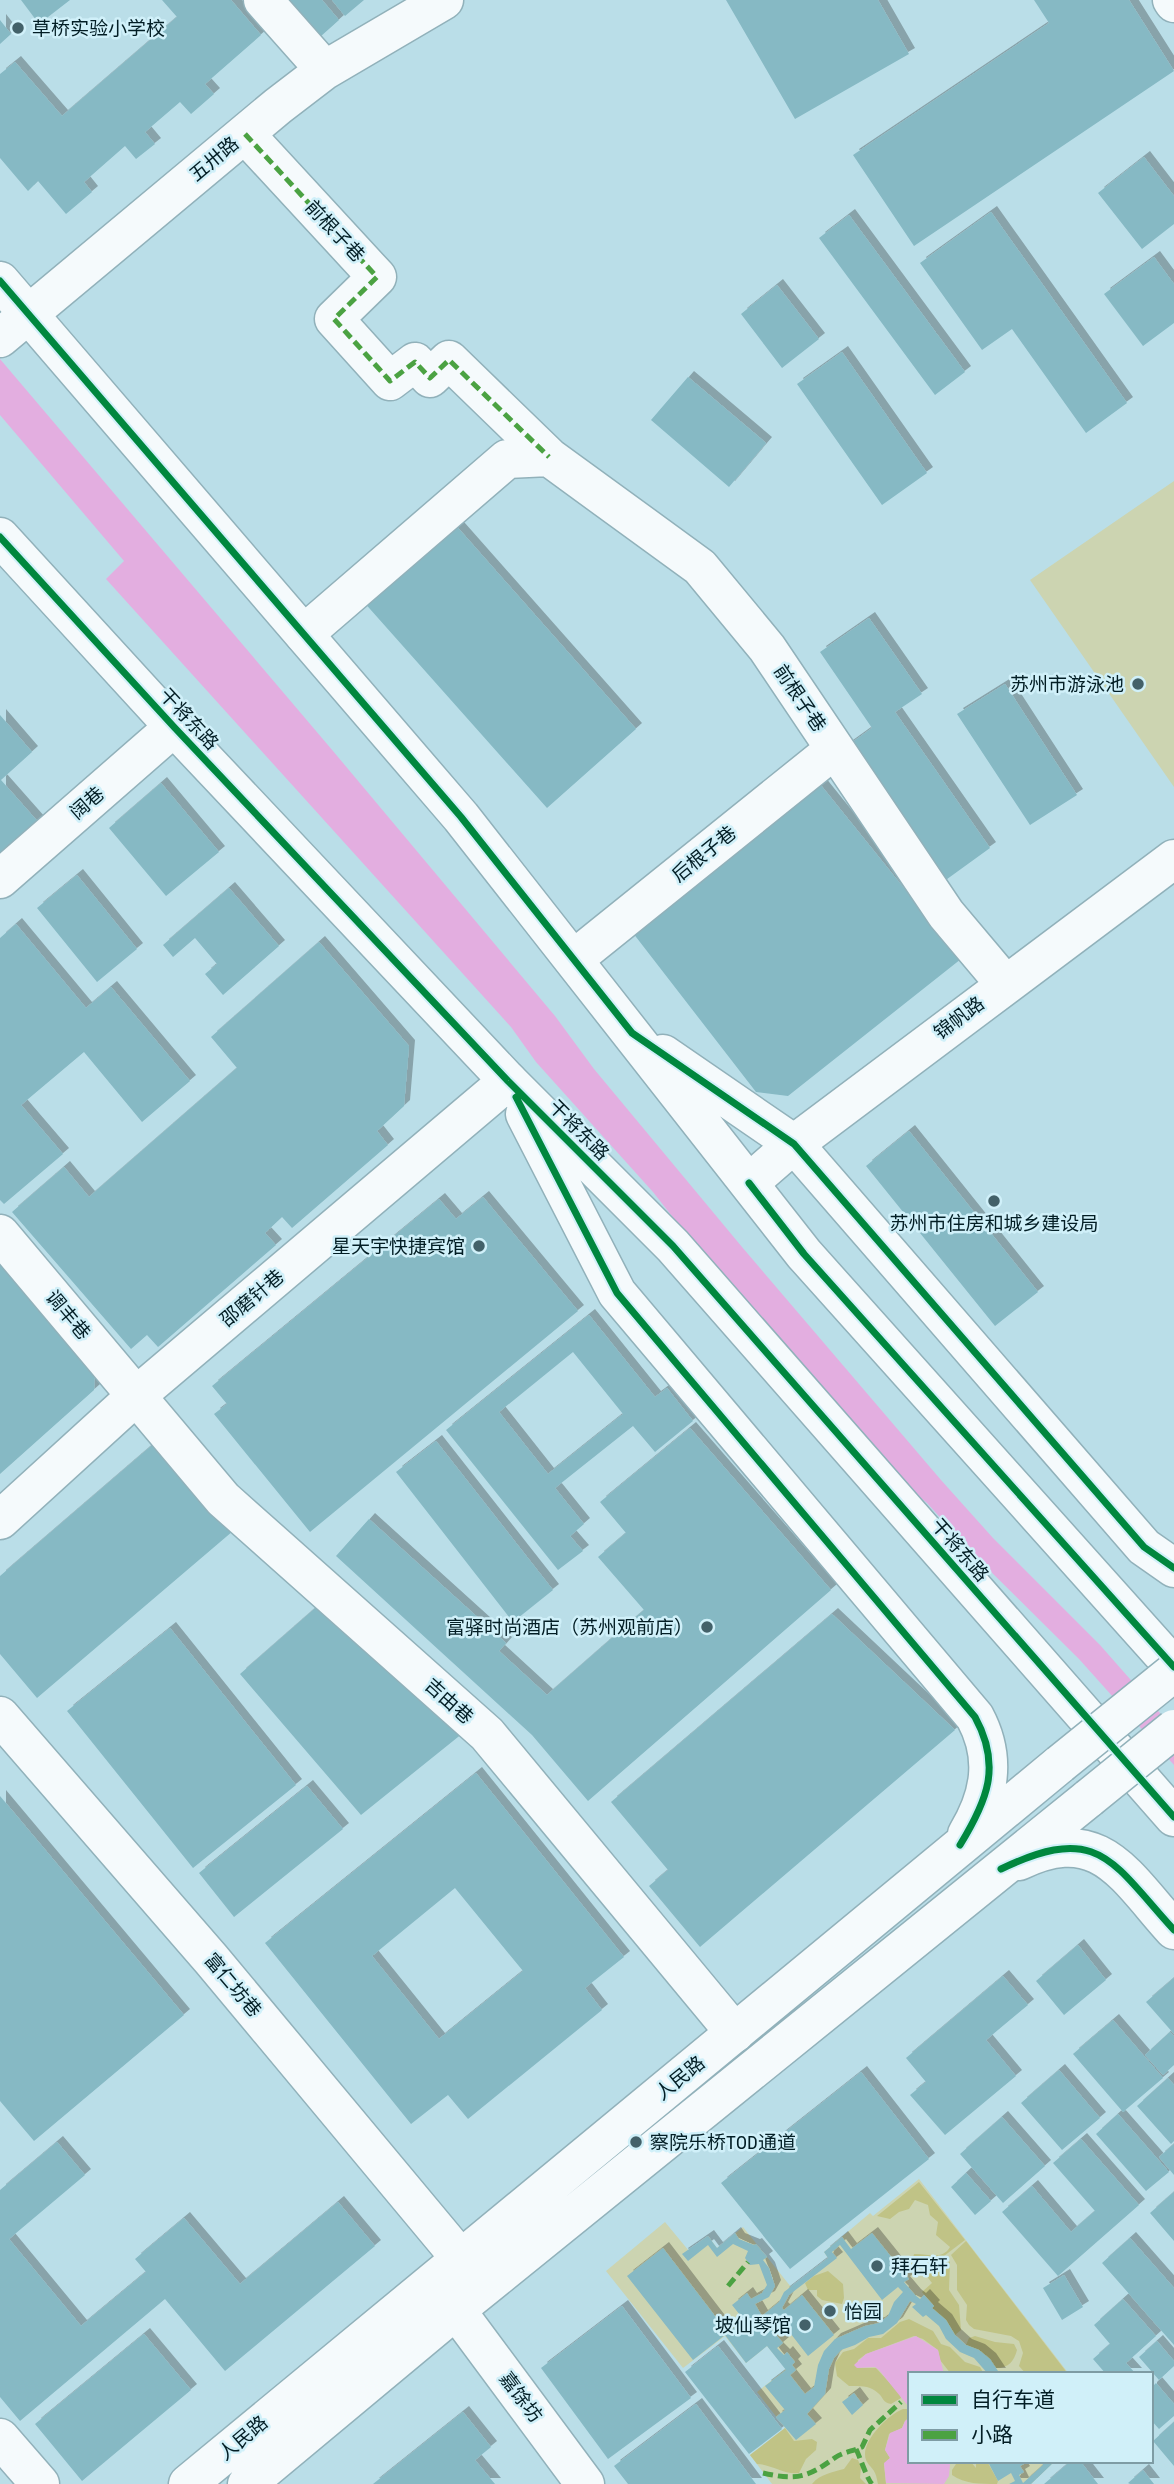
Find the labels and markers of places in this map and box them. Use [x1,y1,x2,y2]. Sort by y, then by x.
place label: 草桥实验小学校 [32,17,165,40]
marker: 草桥实验小学校 [10,20,26,36]
place label: 苏州市游泳池 [1010,673,1124,696]
marker: 苏州市游泳池 [1130,676,1146,692]
marker: 苏州市住房和城乡建设局 [986,1193,1002,1209]
place label: 苏州市住房和城乡建设局 [889,1212,1099,1235]
place label: 星天宇快捷宾馆 [332,1235,465,1258]
marker: 星天宇快捷宾馆 [471,1238,487,1254]
place label: 富驿时尚酒店（苏州观前店） [446,1616,693,1639]
marker: 富驿时尚酒店（苏州观前店） [699,1619,715,1635]
place label: 察院乐桥TOD通道 [650,2131,796,2154]
marker: 察院乐桥TOD通道 [628,2134,644,2150]
place label: 拜石轩 [891,2255,948,2278]
marker: 拜石轩 [869,2258,885,2274]
place label: 怡园 [844,2300,882,2323]
marker: 怡园 [822,2303,838,2319]
place label: 坡仙琴馆 [715,2314,791,2337]
marker: 坡仙琴馆 [797,2317,813,2333]

